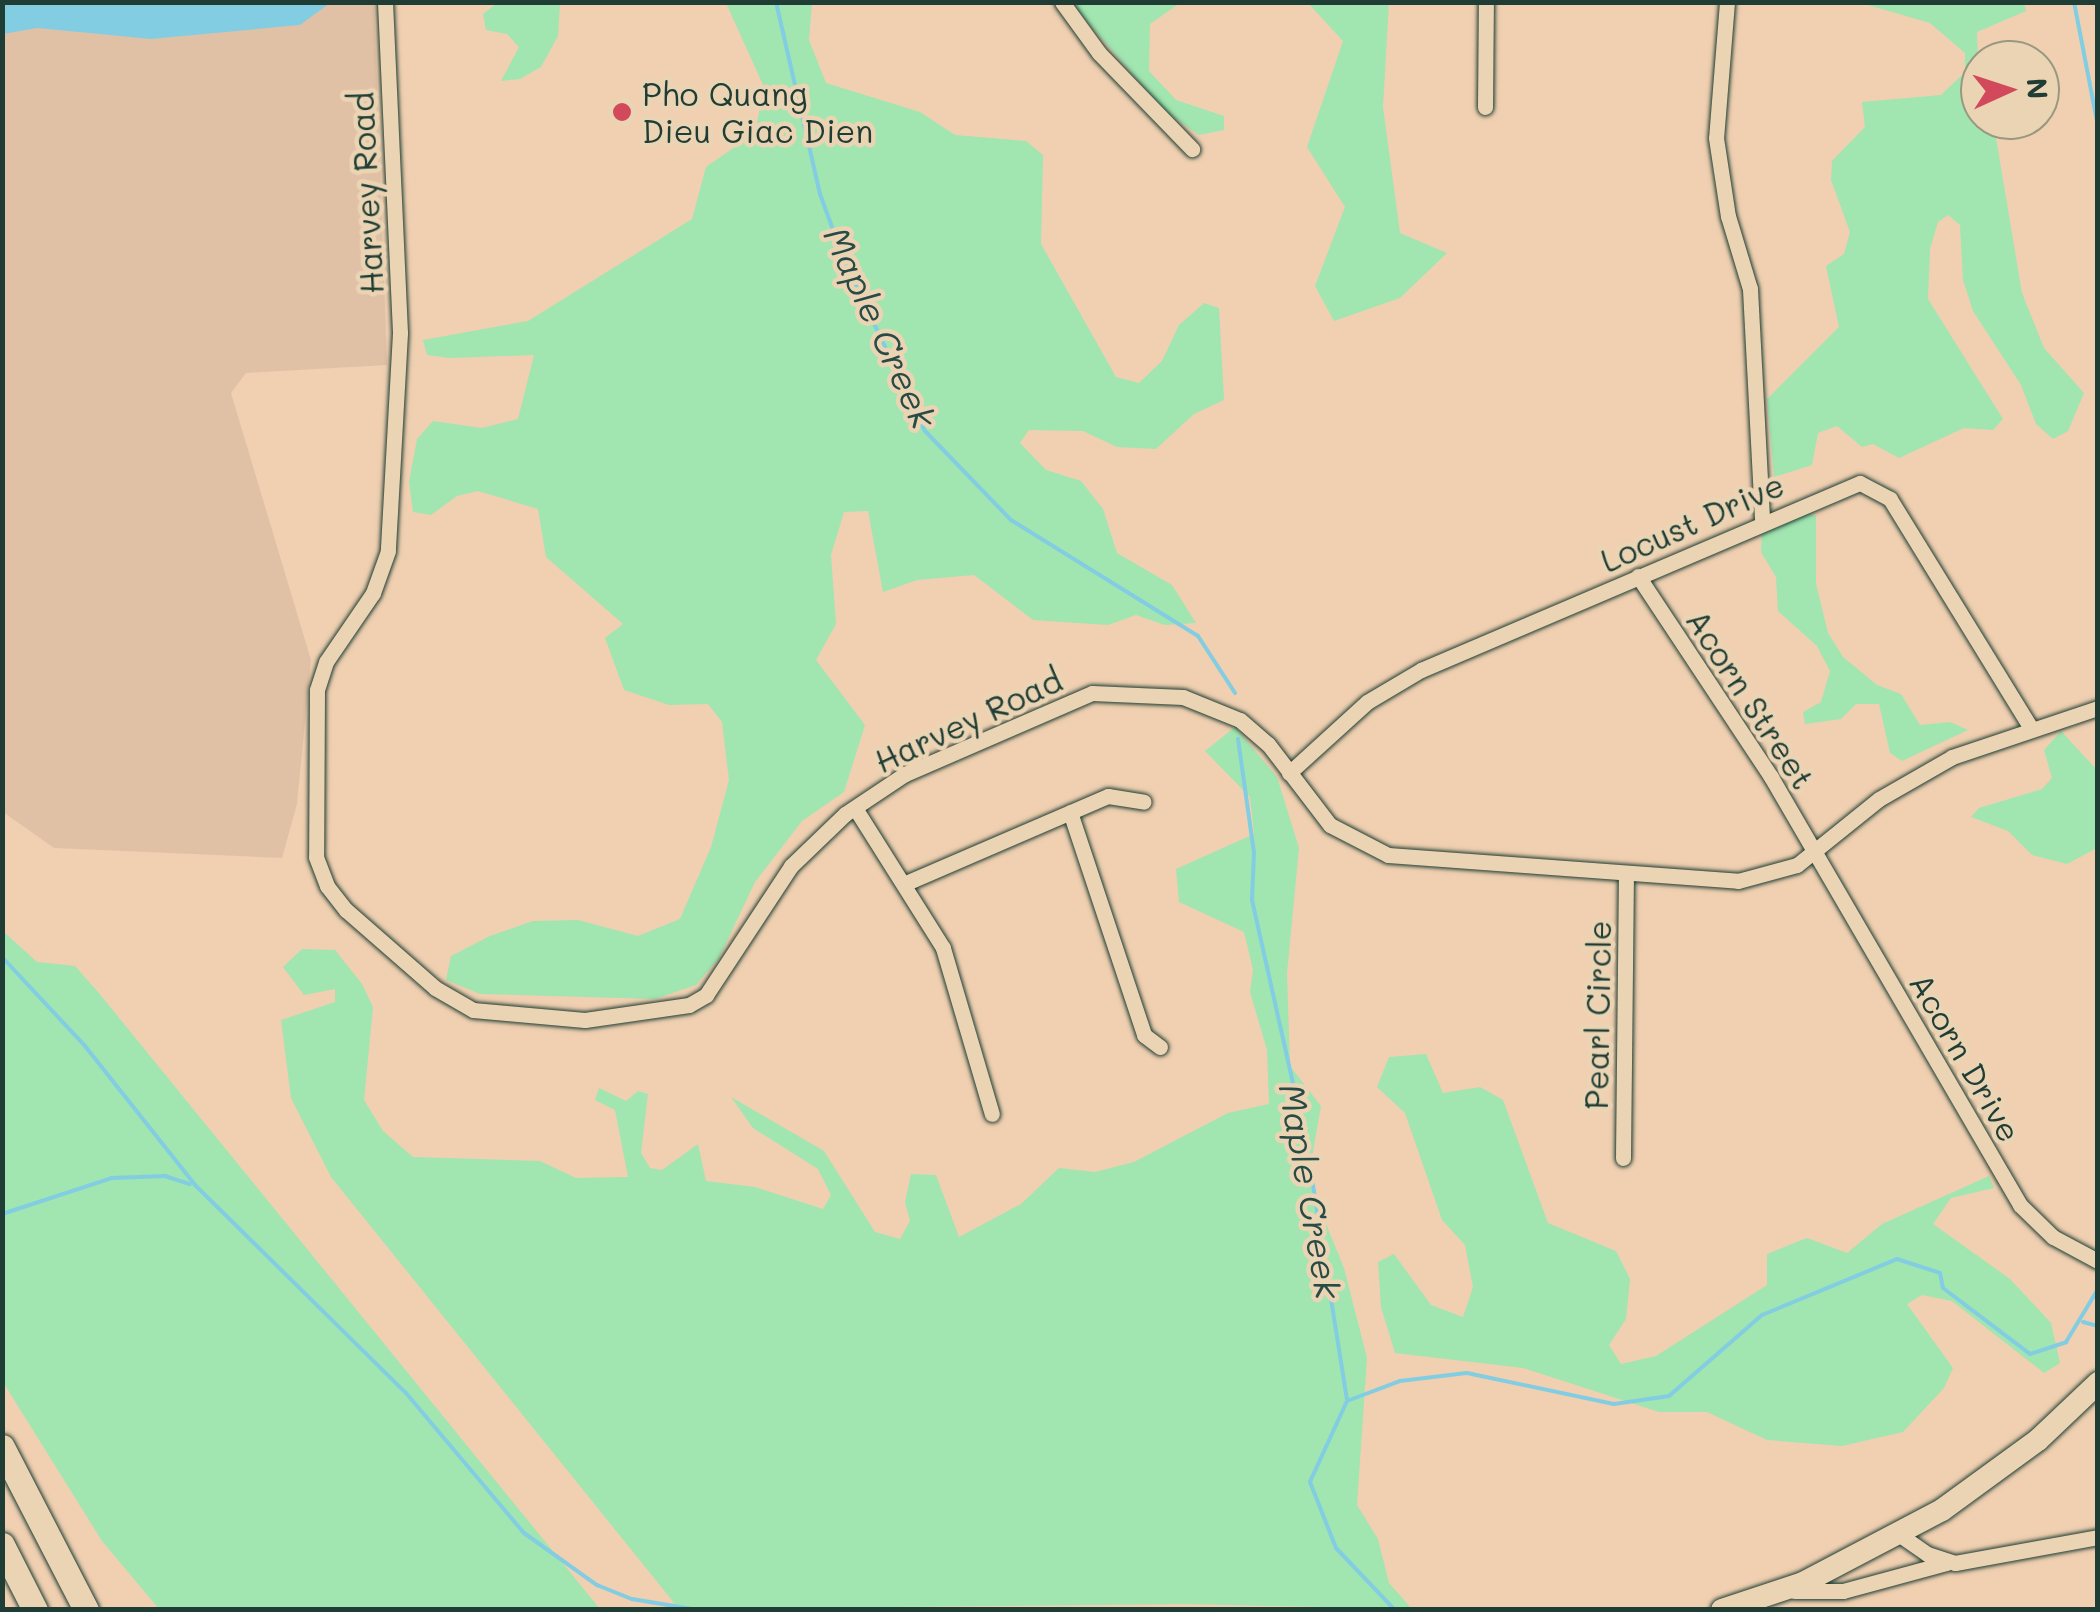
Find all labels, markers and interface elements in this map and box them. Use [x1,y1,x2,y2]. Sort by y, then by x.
north arrow [1960,40,2060,140]
place label: Pho Quang Dieu Giac Dien [642,75,873,150]
text: N [2019,77,2056,100]
street label: Harvey Road [342,91,390,295]
marker: Pho Quang Dieu Giac Dien [611,101,633,123]
water label: Maple Creek [816,220,946,434]
street label: Locust Drive [1594,464,1790,580]
street label: Acorn Street [1679,602,1823,796]
street label: Harvey Road [868,660,1068,780]
street label: Pearl Circle [1576,920,1618,1110]
street label: Acorn Drive [1902,966,2030,1148]
water label: Maple Creek [1271,1080,1351,1302]

